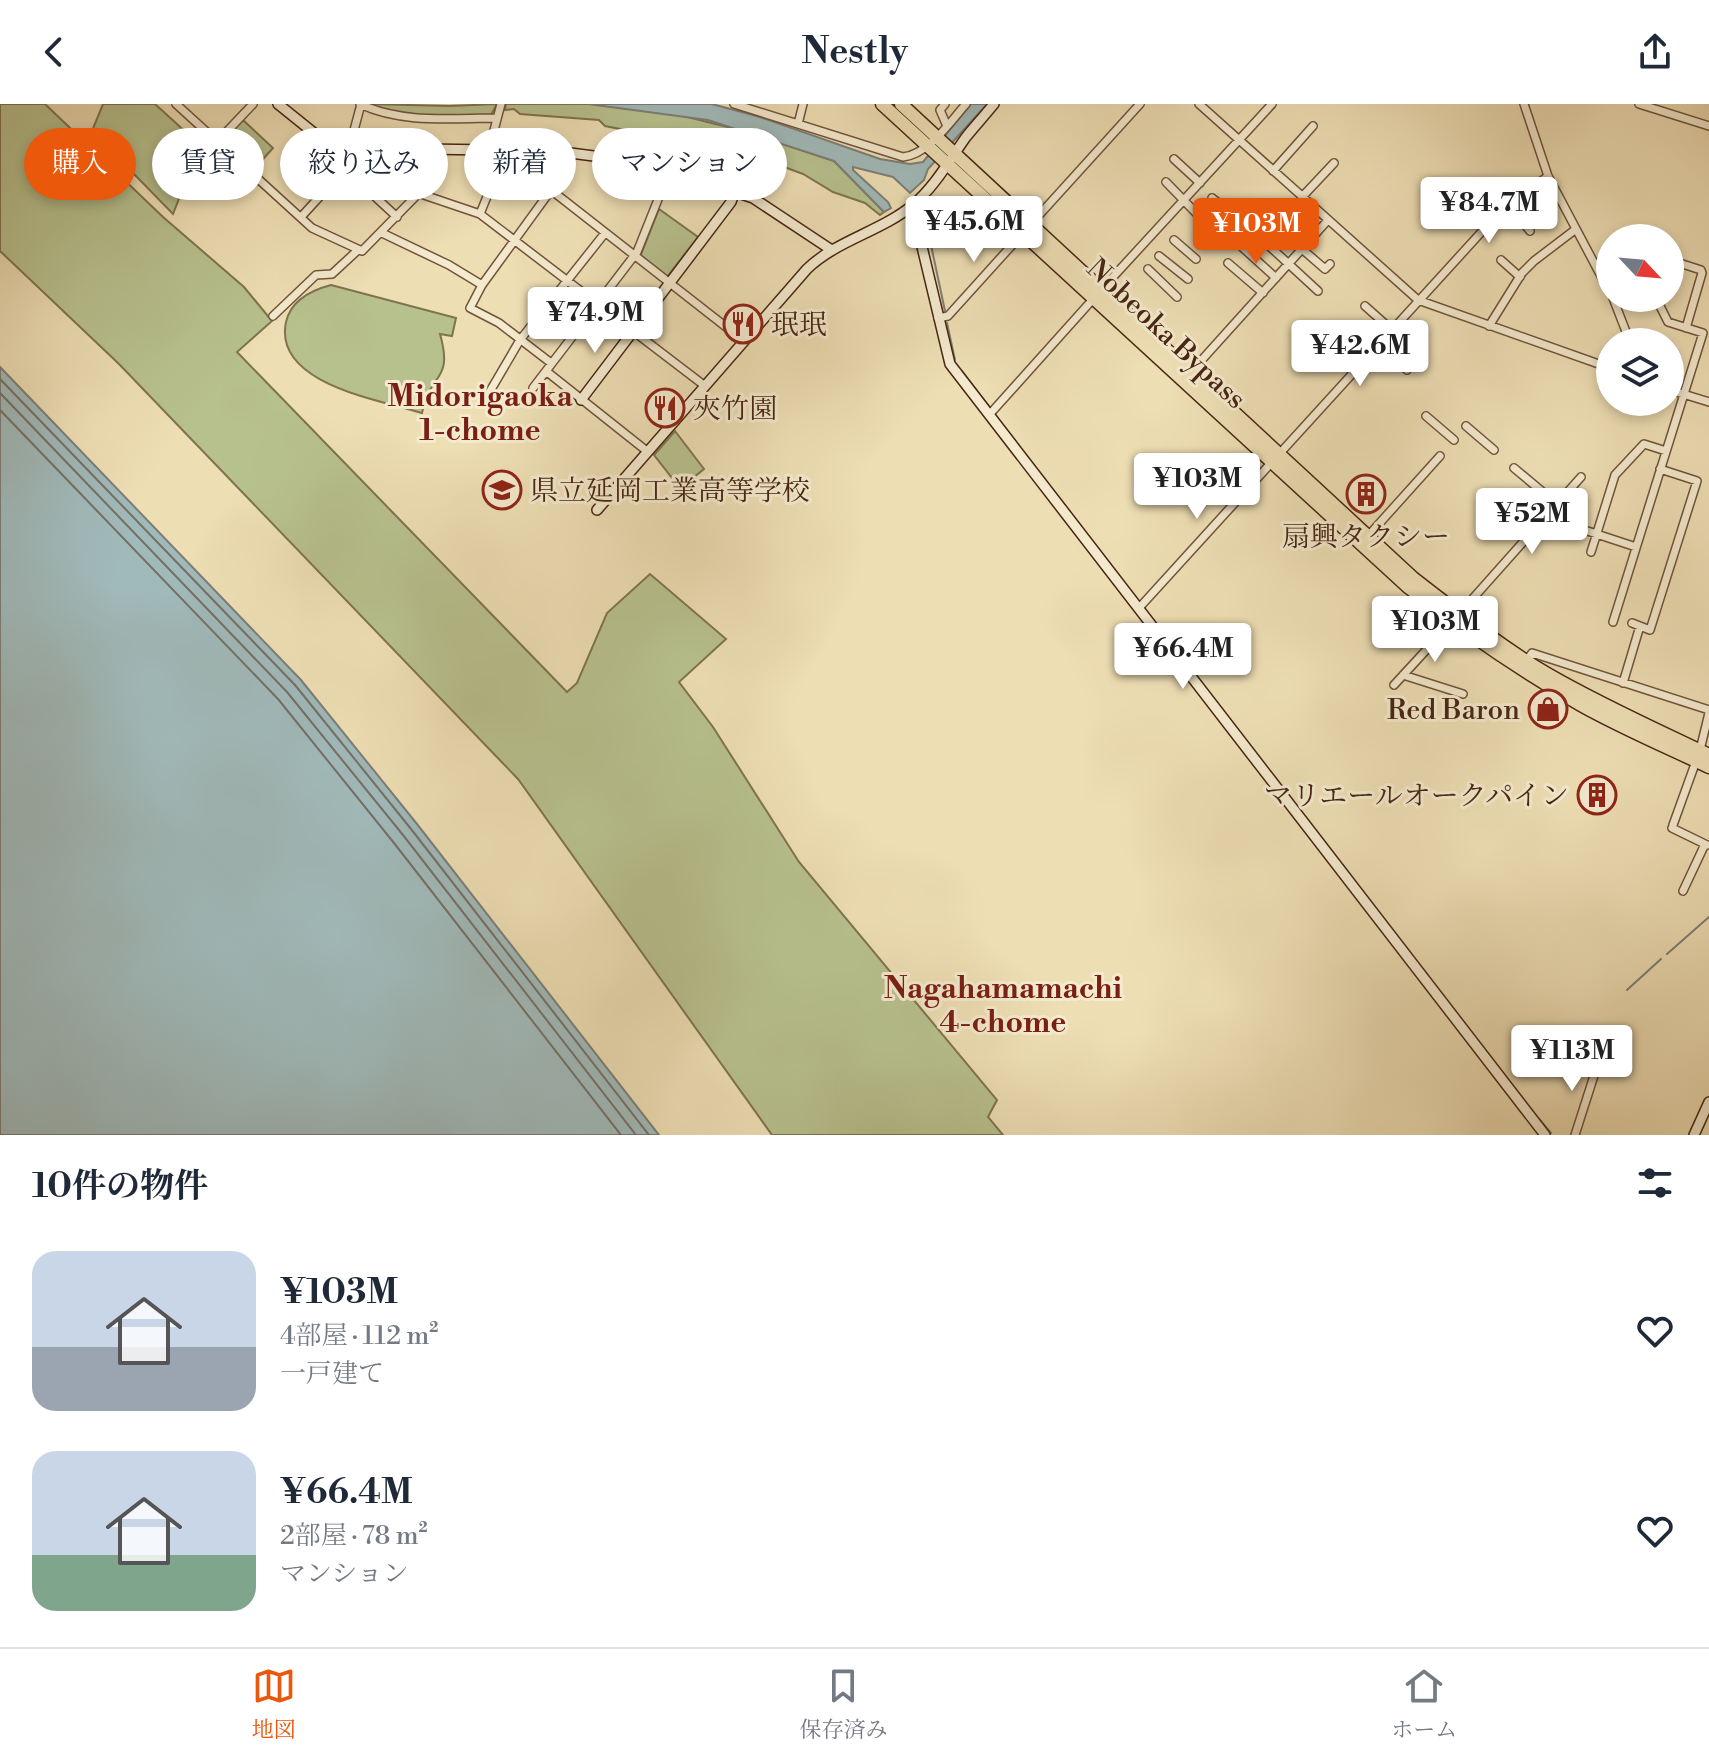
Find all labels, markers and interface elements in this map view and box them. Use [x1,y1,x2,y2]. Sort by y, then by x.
icon: back [32,30,76,74]
text: Nestly [801,30,908,75]
icon: share [1633,30,1677,74]
chip: 購入 [24,128,136,200]
chip: 賃貸 [152,128,264,200]
chip: 絞り込み [280,128,448,200]
chip: 新着 [464,128,576,200]
chip: マンション [592,128,787,200]
pin: ¥84.7M [1424,177,1554,245]
text: ¥84.7M [1439,187,1539,219]
pin: ¥45.6M [909,196,1039,264]
pin: ¥103M [1200,198,1312,266]
text: ¥45.6M [923,206,1025,238]
text: ¥103M [1211,208,1301,240]
north arrow [1596,224,1684,312]
map controls [1596,224,1684,416]
street label: Nobeoka Bypass [1079,251,1253,417]
pin: ¥74.9M [530,287,660,355]
text: ¥74.9M [546,297,644,329]
restaurant icon: 珉珉 [722,303,764,345]
place label: 珉珉 [771,308,827,343]
pin: ¥42.6M [1295,320,1425,388]
button: layers [1596,328,1684,416]
text: ¥42.6M [1309,330,1411,362]
district label: Midorigaoka 1-chome [387,378,574,450]
restaurant icon: 夾竹園 [644,387,686,429]
place label: 夾竹園 [693,392,777,427]
pin: ¥103M [1141,453,1253,521]
text: ¥103M [1152,463,1242,495]
school or university icon: 県立延岡工業高等学校 [481,469,523,511]
building icon: 扇興タクシー [1345,473,1387,515]
place label: 県立延岡工業高等学校 [530,474,810,509]
pin: ¥52M [1485,488,1579,556]
text: ¥52M [1494,498,1570,530]
place label: 扇興タクシー [1282,520,1450,555]
pin: ¥103M [1379,596,1491,664]
text: ¥103M [1390,606,1480,638]
pin: ¥66.4M [1118,623,1248,691]
text: ¥66.4M [1132,633,1234,665]
shop icon: Red Baron [1527,688,1569,730]
place label: Red Baron [1387,693,1520,728]
building icon: マリエールオークパイン [1576,774,1618,816]
place label: マリエールオークパイン [1264,779,1569,814]
district label: Nagahamamachi 4-chome [884,970,1123,1042]
pin: ¥113M [1516,1025,1628,1093]
text: ¥113M [1529,1035,1615,1067]
icon: filters [1633,1161,1677,1205]
text: 10件の物件 [32,1166,208,1208]
text: ¥103M [280,1272,398,1314]
icon: home [96,1283,192,1379]
icon: heart [1633,1309,1677,1353]
text: 4部屋 · 112 m² [280,1320,438,1352]
text: 一戸建て [280,1358,384,1390]
text: ¥66.4M [280,1472,413,1514]
icon: home [96,1483,192,1579]
icon: heart [1633,1509,1677,1553]
text: 2部屋 · 78 m² [280,1520,428,1552]
text: マンション [280,1558,409,1590]
tab: 地図 [252,1664,296,1744]
tab: 保存済み [799,1664,887,1744]
tab: ホーム [1391,1664,1457,1744]

